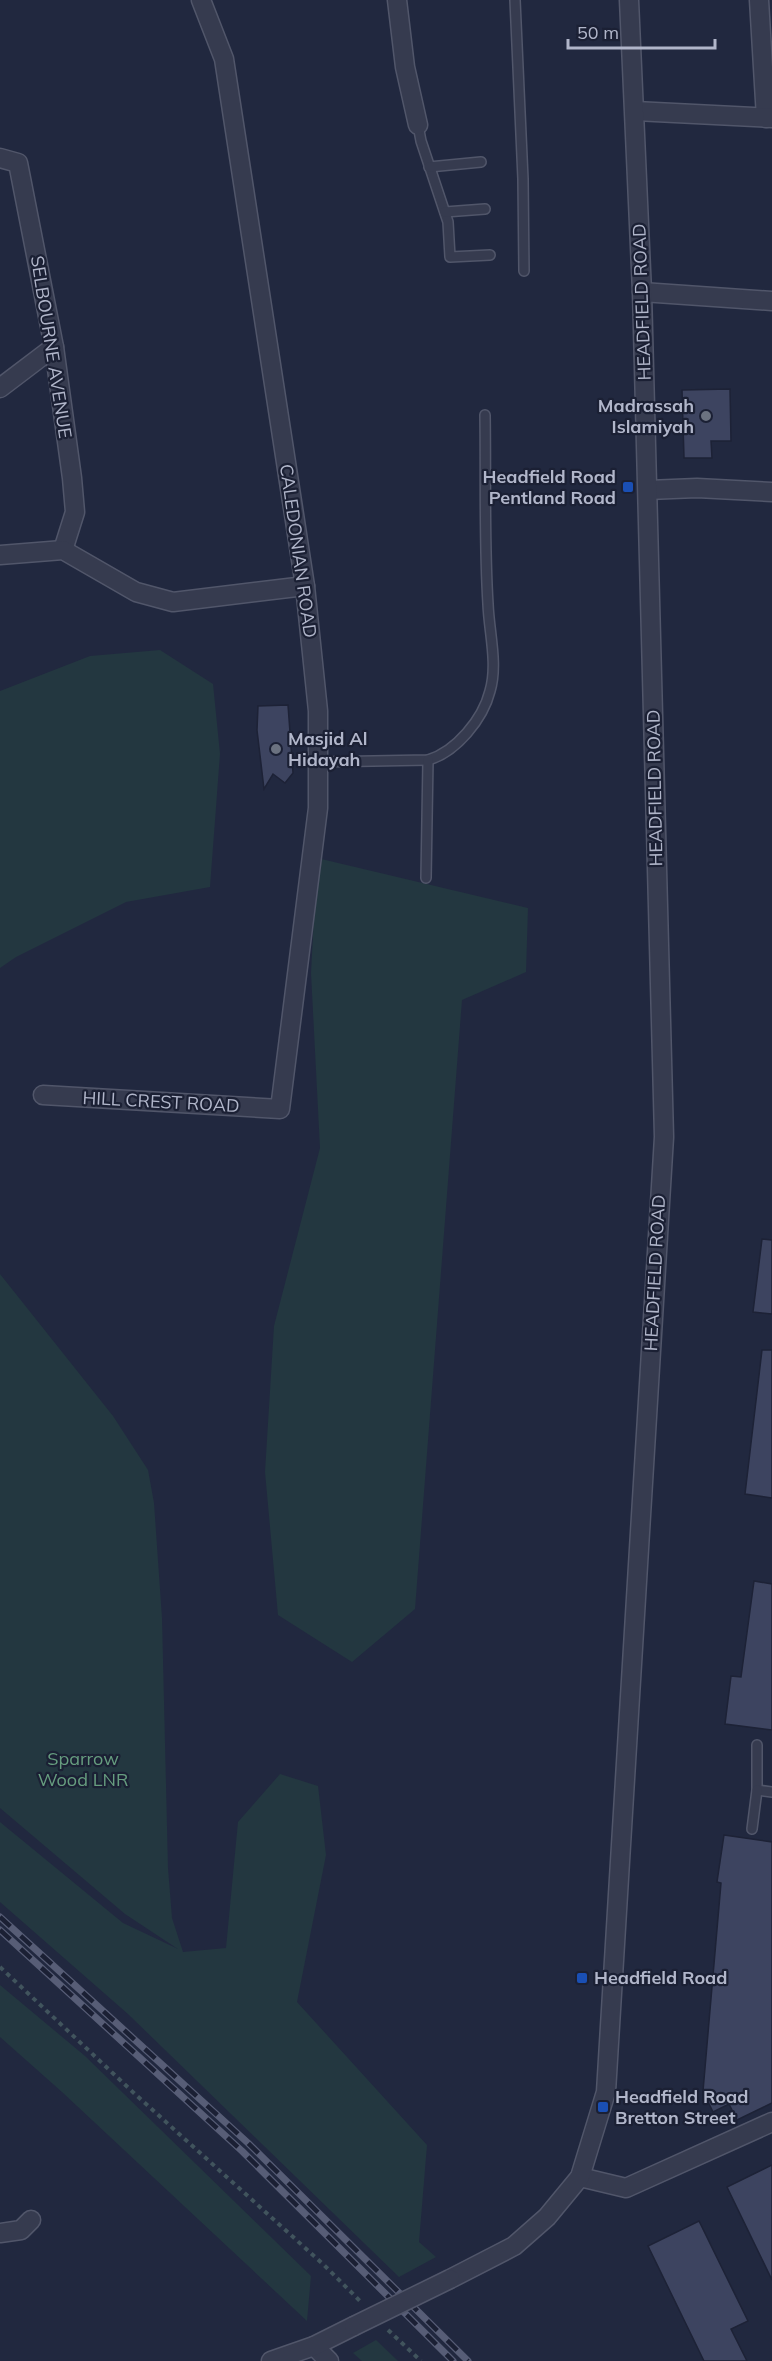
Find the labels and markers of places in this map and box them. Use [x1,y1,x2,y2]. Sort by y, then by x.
place label: Madrassah Islamiyah [598,394,694,438]
marker: Madrassah Islamiyah [699,409,713,423]
place label: Headfield Road Pentland Road [483,465,616,509]
marker: Headfield Road Pentland Road [621,480,635,494]
place label: Masjid Al Hidayah [288,727,368,771]
marker: Masjid Al Hidayah [269,742,283,756]
place label: Headfield Road [594,1966,727,1989]
marker: Headfield Road [575,1971,589,1985]
place label: Headfield Road Bretton Street [615,2085,748,2129]
marker: Headfield Road Bretton Street [596,2100,610,2114]

